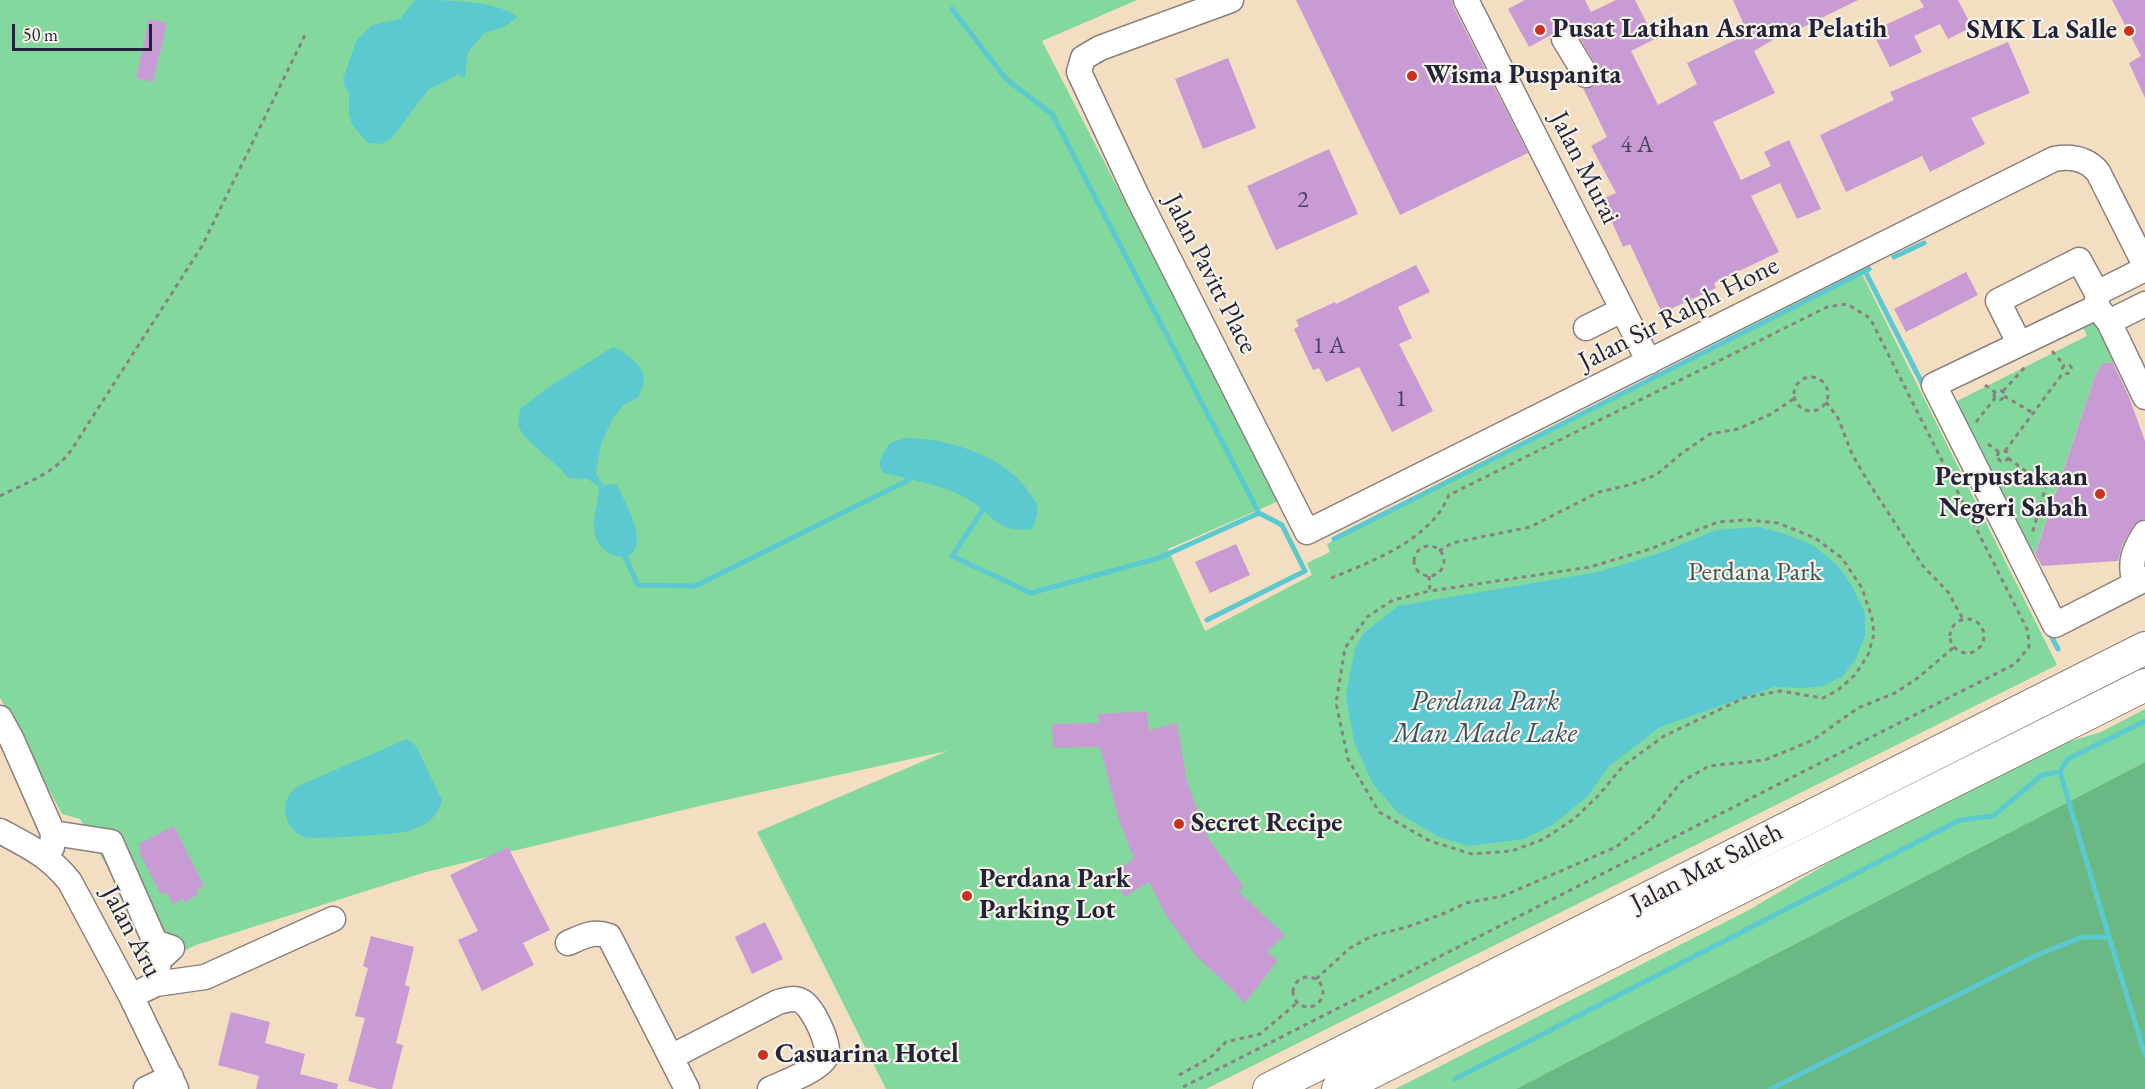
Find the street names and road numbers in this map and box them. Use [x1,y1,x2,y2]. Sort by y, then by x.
street label: Jalan Murai [1542,106,1626,230]
street label: Jalan Pavitt Place [1156,189,1264,359]
street label: Jalan Sir Ralph Hone [1574,250,1784,378]
street label: Jalan Mat Salleh [1626,816,1788,920]
street label: Jalan Aru [94,881,168,983]

